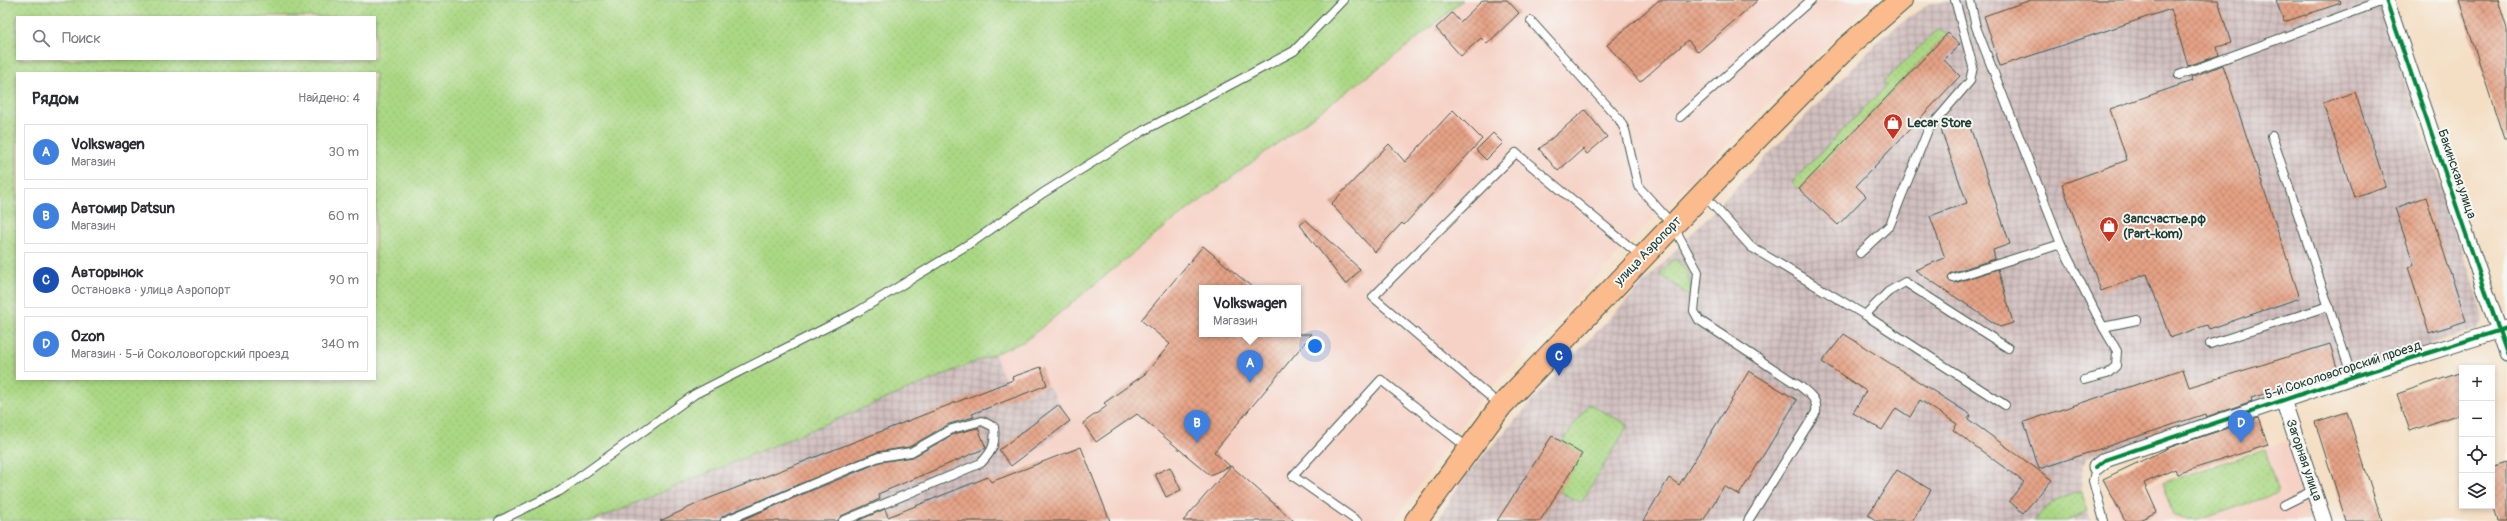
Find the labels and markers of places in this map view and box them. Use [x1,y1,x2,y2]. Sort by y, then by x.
shop icon: Lecar Store [1882,112,1904,140]
place label: Lecar Store [1907,115,1972,131]
place label: Запсчастье.рф (Part-kom) [2123,211,2206,242]
shop icon: Запсчастье.рф (Part-kom) [2098,215,2120,243]
pin: C [1546,343,1572,376]
pin: A [1237,350,1263,383]
pin: B [1184,410,1210,443]
pin: D [2228,410,2254,443]

